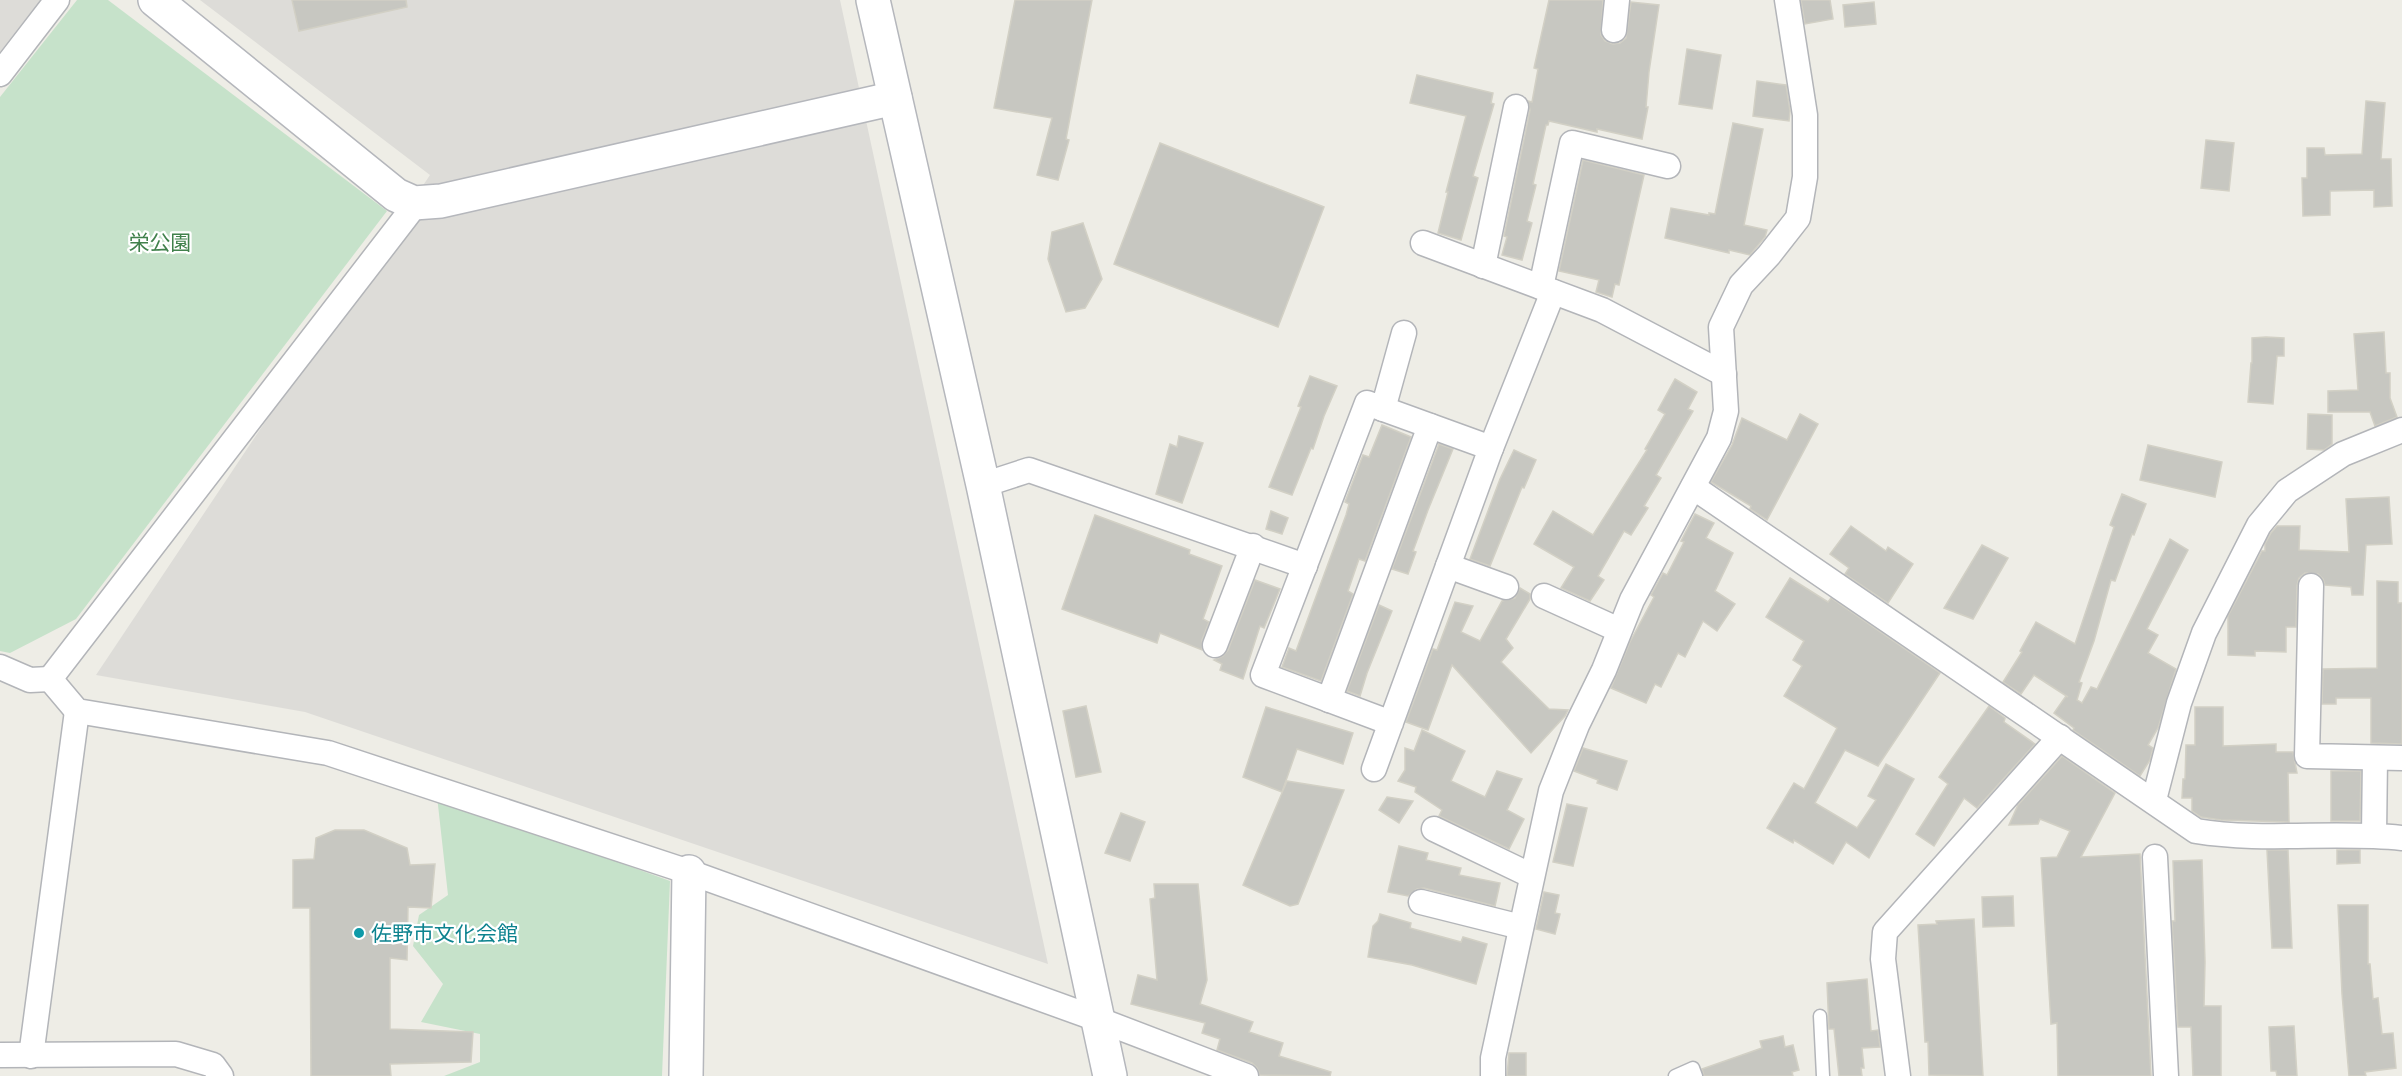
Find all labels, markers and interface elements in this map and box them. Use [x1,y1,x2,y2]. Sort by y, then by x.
park label: 栄公園 [129,230,192,254]
place label: 佐野市文化会館 [371,921,518,945]
marker: 佐野市文化会館 [352,926,366,940]

